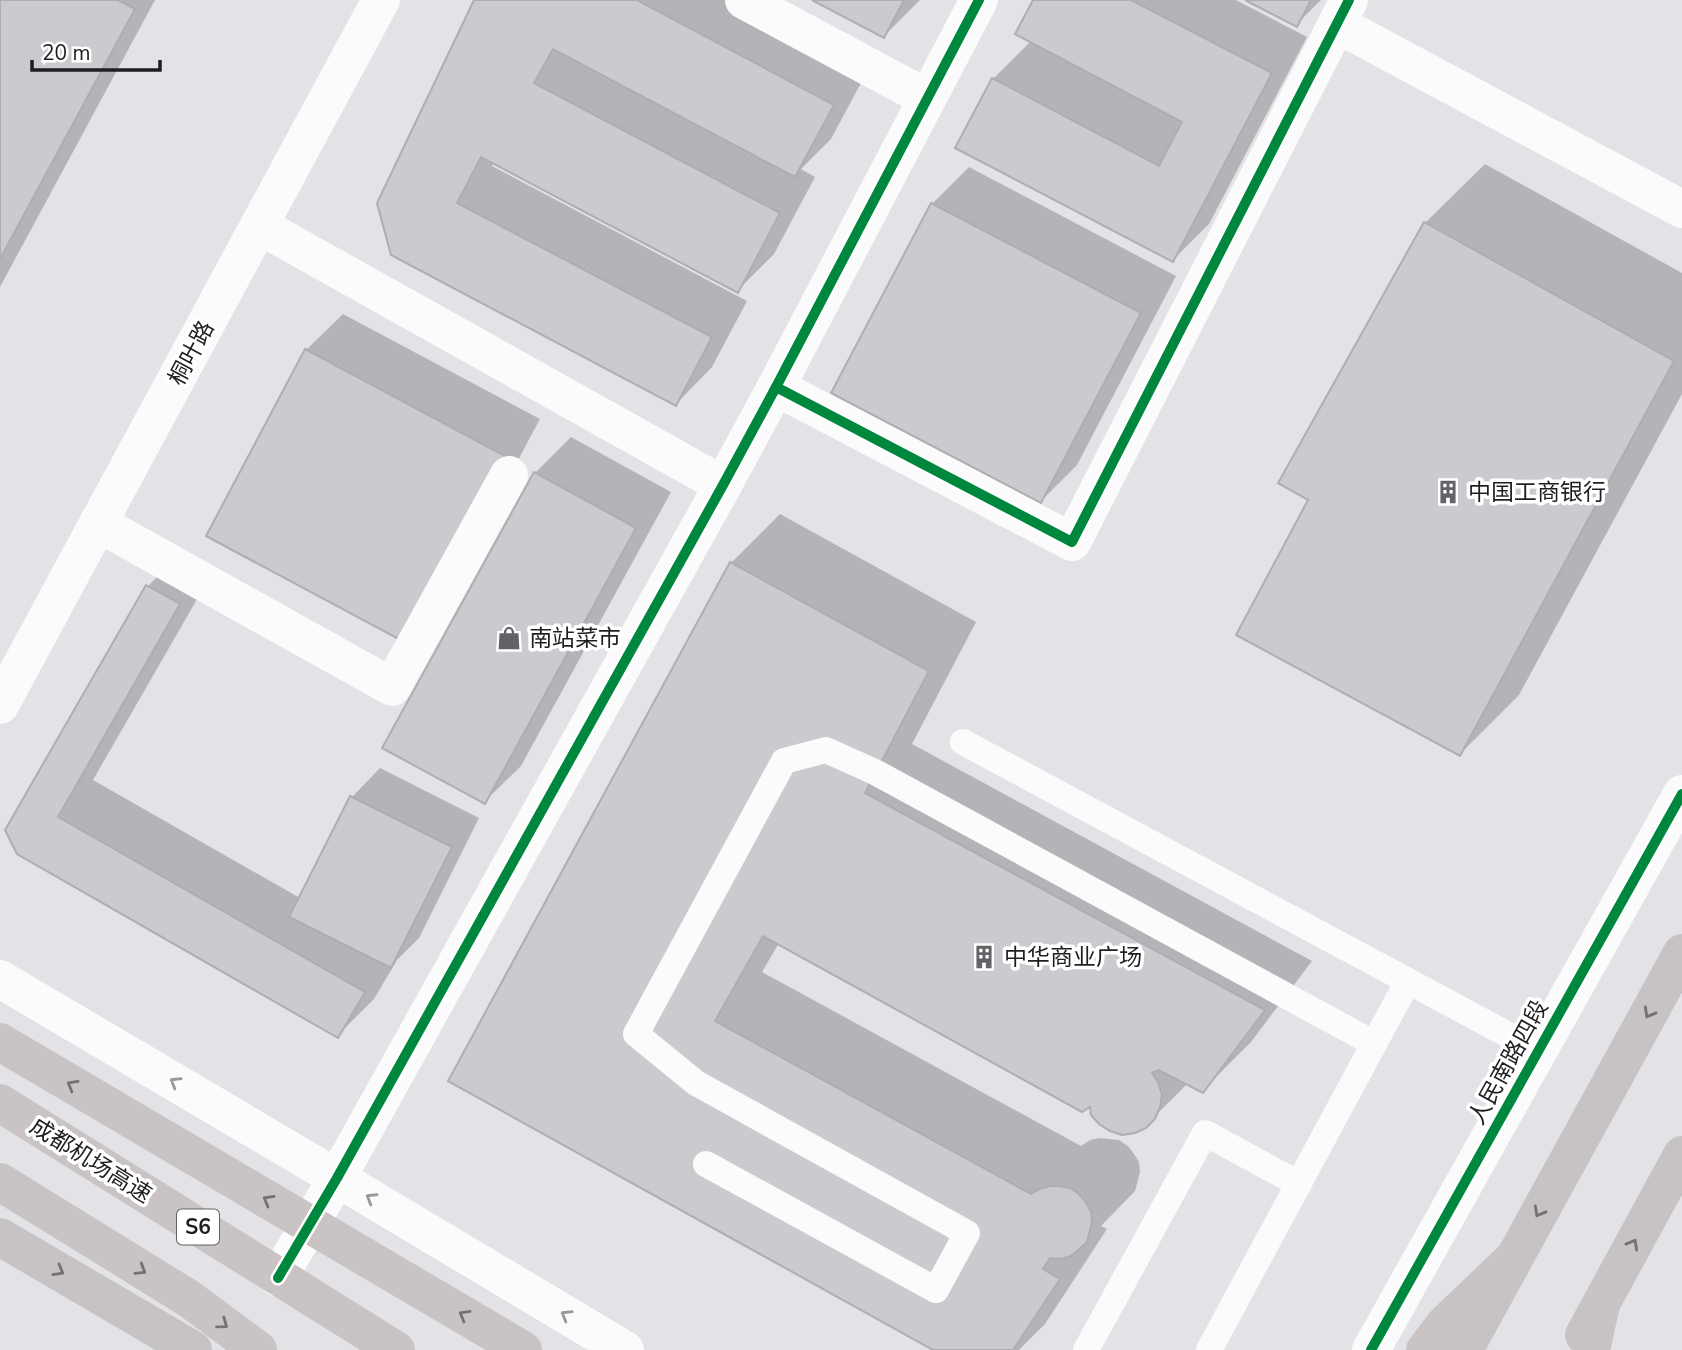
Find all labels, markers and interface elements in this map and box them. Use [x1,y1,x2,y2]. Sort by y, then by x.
scale bar [32,28,159,72]
text: 20 m [42,39,91,67]
street label: 桐叶路 [162,315,221,391]
place label: 中国工商银行 [1468,477,1606,508]
building icon: 中国工商银行 [1434,478,1462,506]
place label: 南站菜市 [529,623,621,654]
shop icon: 南站菜市 [495,624,523,652]
place label: 中华商业广场 [1004,942,1142,973]
building icon: 中华商业广场 [970,943,998,971]
street label: 人民南路四段 [1461,994,1555,1130]
one-way arrow [1644,1006,1657,1018]
one-way arrow [170,1077,183,1090]
one-way arrow [67,1080,80,1093]
street label: 成都机场高速 [24,1111,157,1210]
one-way arrow [365,1193,378,1206]
one-way arrow [263,1195,276,1208]
one-way arrow [1534,1205,1547,1217]
road number: S6 [177,1210,219,1244]
one-way arrow [1625,1239,1638,1251]
one-way arrow [134,1261,147,1274]
one-way arrow [51,1263,64,1276]
one-way arrow [561,1310,574,1323]
one-way arrow [459,1311,472,1324]
one-way arrow [215,1316,228,1328]

